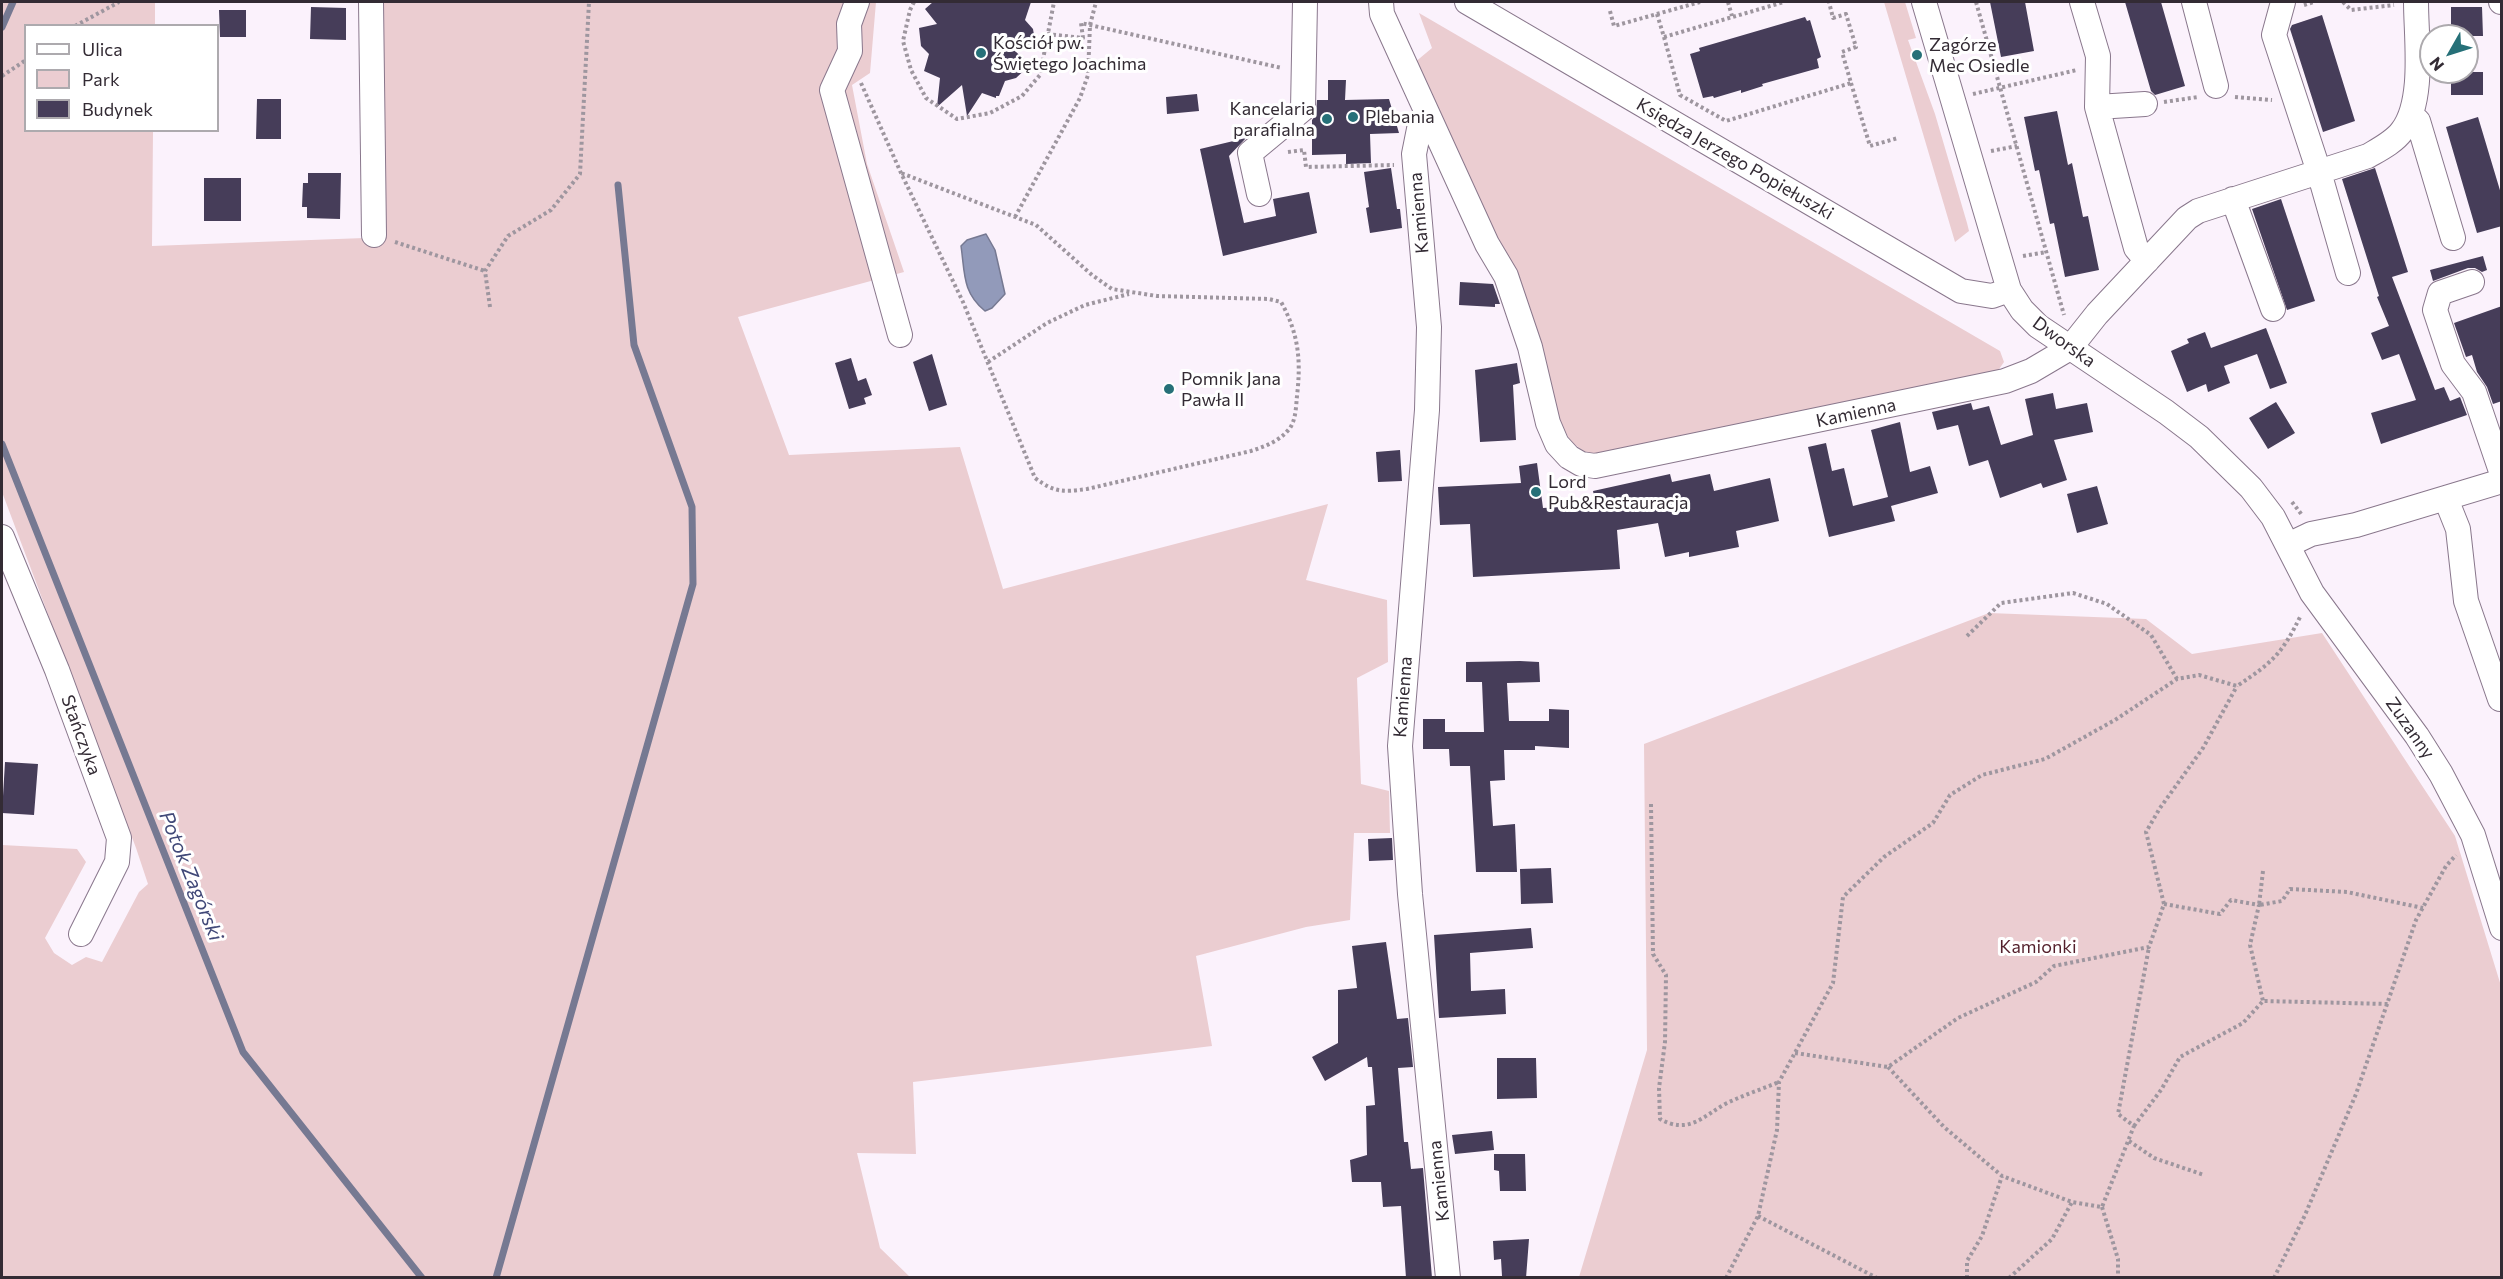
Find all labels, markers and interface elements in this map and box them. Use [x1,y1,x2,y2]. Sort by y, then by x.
legend [24,24,219,132]
north arrow [2419,24,2479,84]
place label: Kościół pw. Świętego Joachima [993,32,1146,74]
place label: Zagórze Mec Osiedle [1929,34,2030,76]
text: Ulica [82,38,123,60]
marker: Kościół pw. Świętego Joachima [974,46,988,60]
marker: Zagórze Mec Osiedle [1910,48,1924,62]
text: N [2425,54,2447,75]
text: Park [82,68,120,90]
street label: Księdza Jerzego Popiełuszki [1633,94,1837,224]
text: Budynek [82,98,153,120]
place label: Kancelaria parafialna [1230,98,1315,140]
place label: Plebania [1365,106,1435,128]
marker: Plebania [1346,110,1360,124]
marker: Kancelaria parafialna [1320,112,1334,126]
street label: Kamienna [1405,172,1433,254]
street label: Dworska [2028,312,2100,372]
place label: Pomnik Jana Pawła II [1181,368,1281,410]
marker: Pomnik Jana Pawła II [1162,382,1176,396]
street label: Kamienna [1814,394,1898,432]
place label: Lord Pub&Restauracja [1548,471,1688,514]
marker: Lord Pub&Restauracja [1529,485,1543,499]
street label: Kamienna [1389,656,1417,738]
street label: Stańczyka [57,692,105,778]
street label: Zuzanny [2381,693,2439,763]
water label: Potok Zagórski [154,808,228,944]
park label: Kamionki [1999,936,2077,958]
street label: Kamienna [1424,1139,1454,1223]

